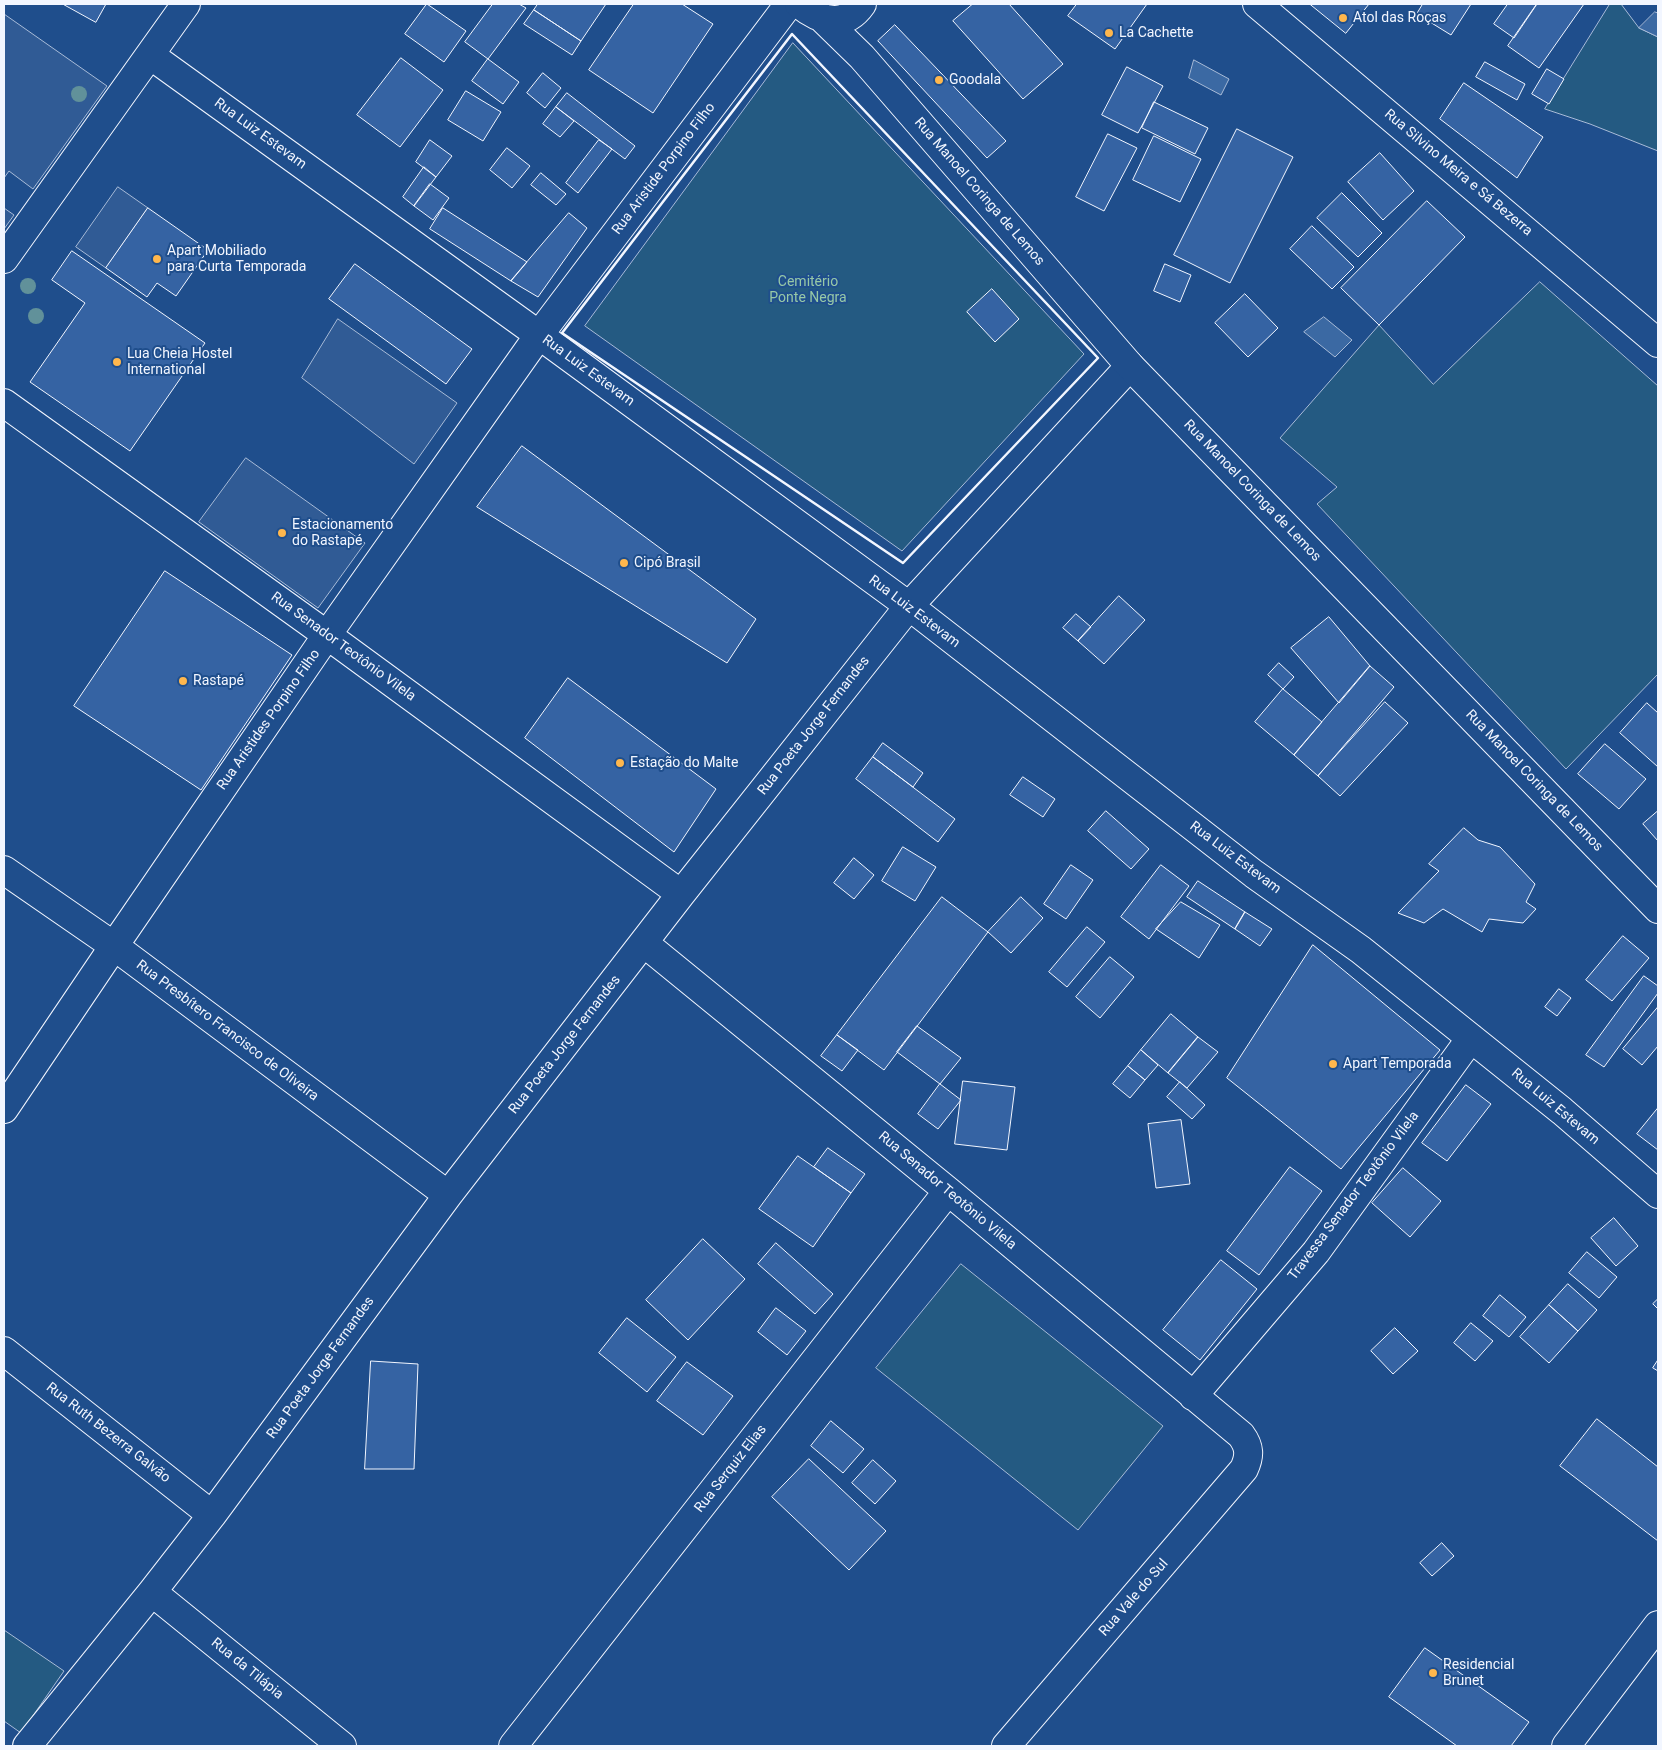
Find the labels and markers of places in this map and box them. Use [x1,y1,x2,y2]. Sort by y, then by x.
place label: Atol das Roças [1353,10,1446,26]
marker: Atol das Roças [1337,12,1349,24]
place label: La Cachette [1119,25,1193,41]
marker: La Cachette [1103,27,1115,39]
place label: Goodala [949,72,1001,88]
marker: Goodala [933,74,945,86]
place label: Apart Mobiliado para Curta Temporada [167,243,306,276]
marker: Apart Mobiliado para Curta Temporada [151,253,163,265]
place label: Lua Cheia Hostel International [127,346,232,378]
marker: Lua Cheia Hostel International [111,356,123,368]
place label: Estacionamento do Rastapé [292,517,393,550]
marker: Estacionamento do Rastapé [276,527,288,539]
place label: Cipó Brasil [634,555,701,571]
marker: Cipó Brasil [618,557,630,569]
place label: Rastapé [193,673,244,689]
marker: Rastapé [177,675,189,687]
place label: Estação do Malte [630,755,738,771]
marker: Estação do Malte [614,757,626,769]
place label: Apart Temporada [1343,1056,1452,1072]
marker: Apart Temporada [1327,1058,1339,1070]
place label: Residencial Brunet [1443,1657,1514,1690]
marker: Residencial Brunet [1427,1667,1439,1679]

